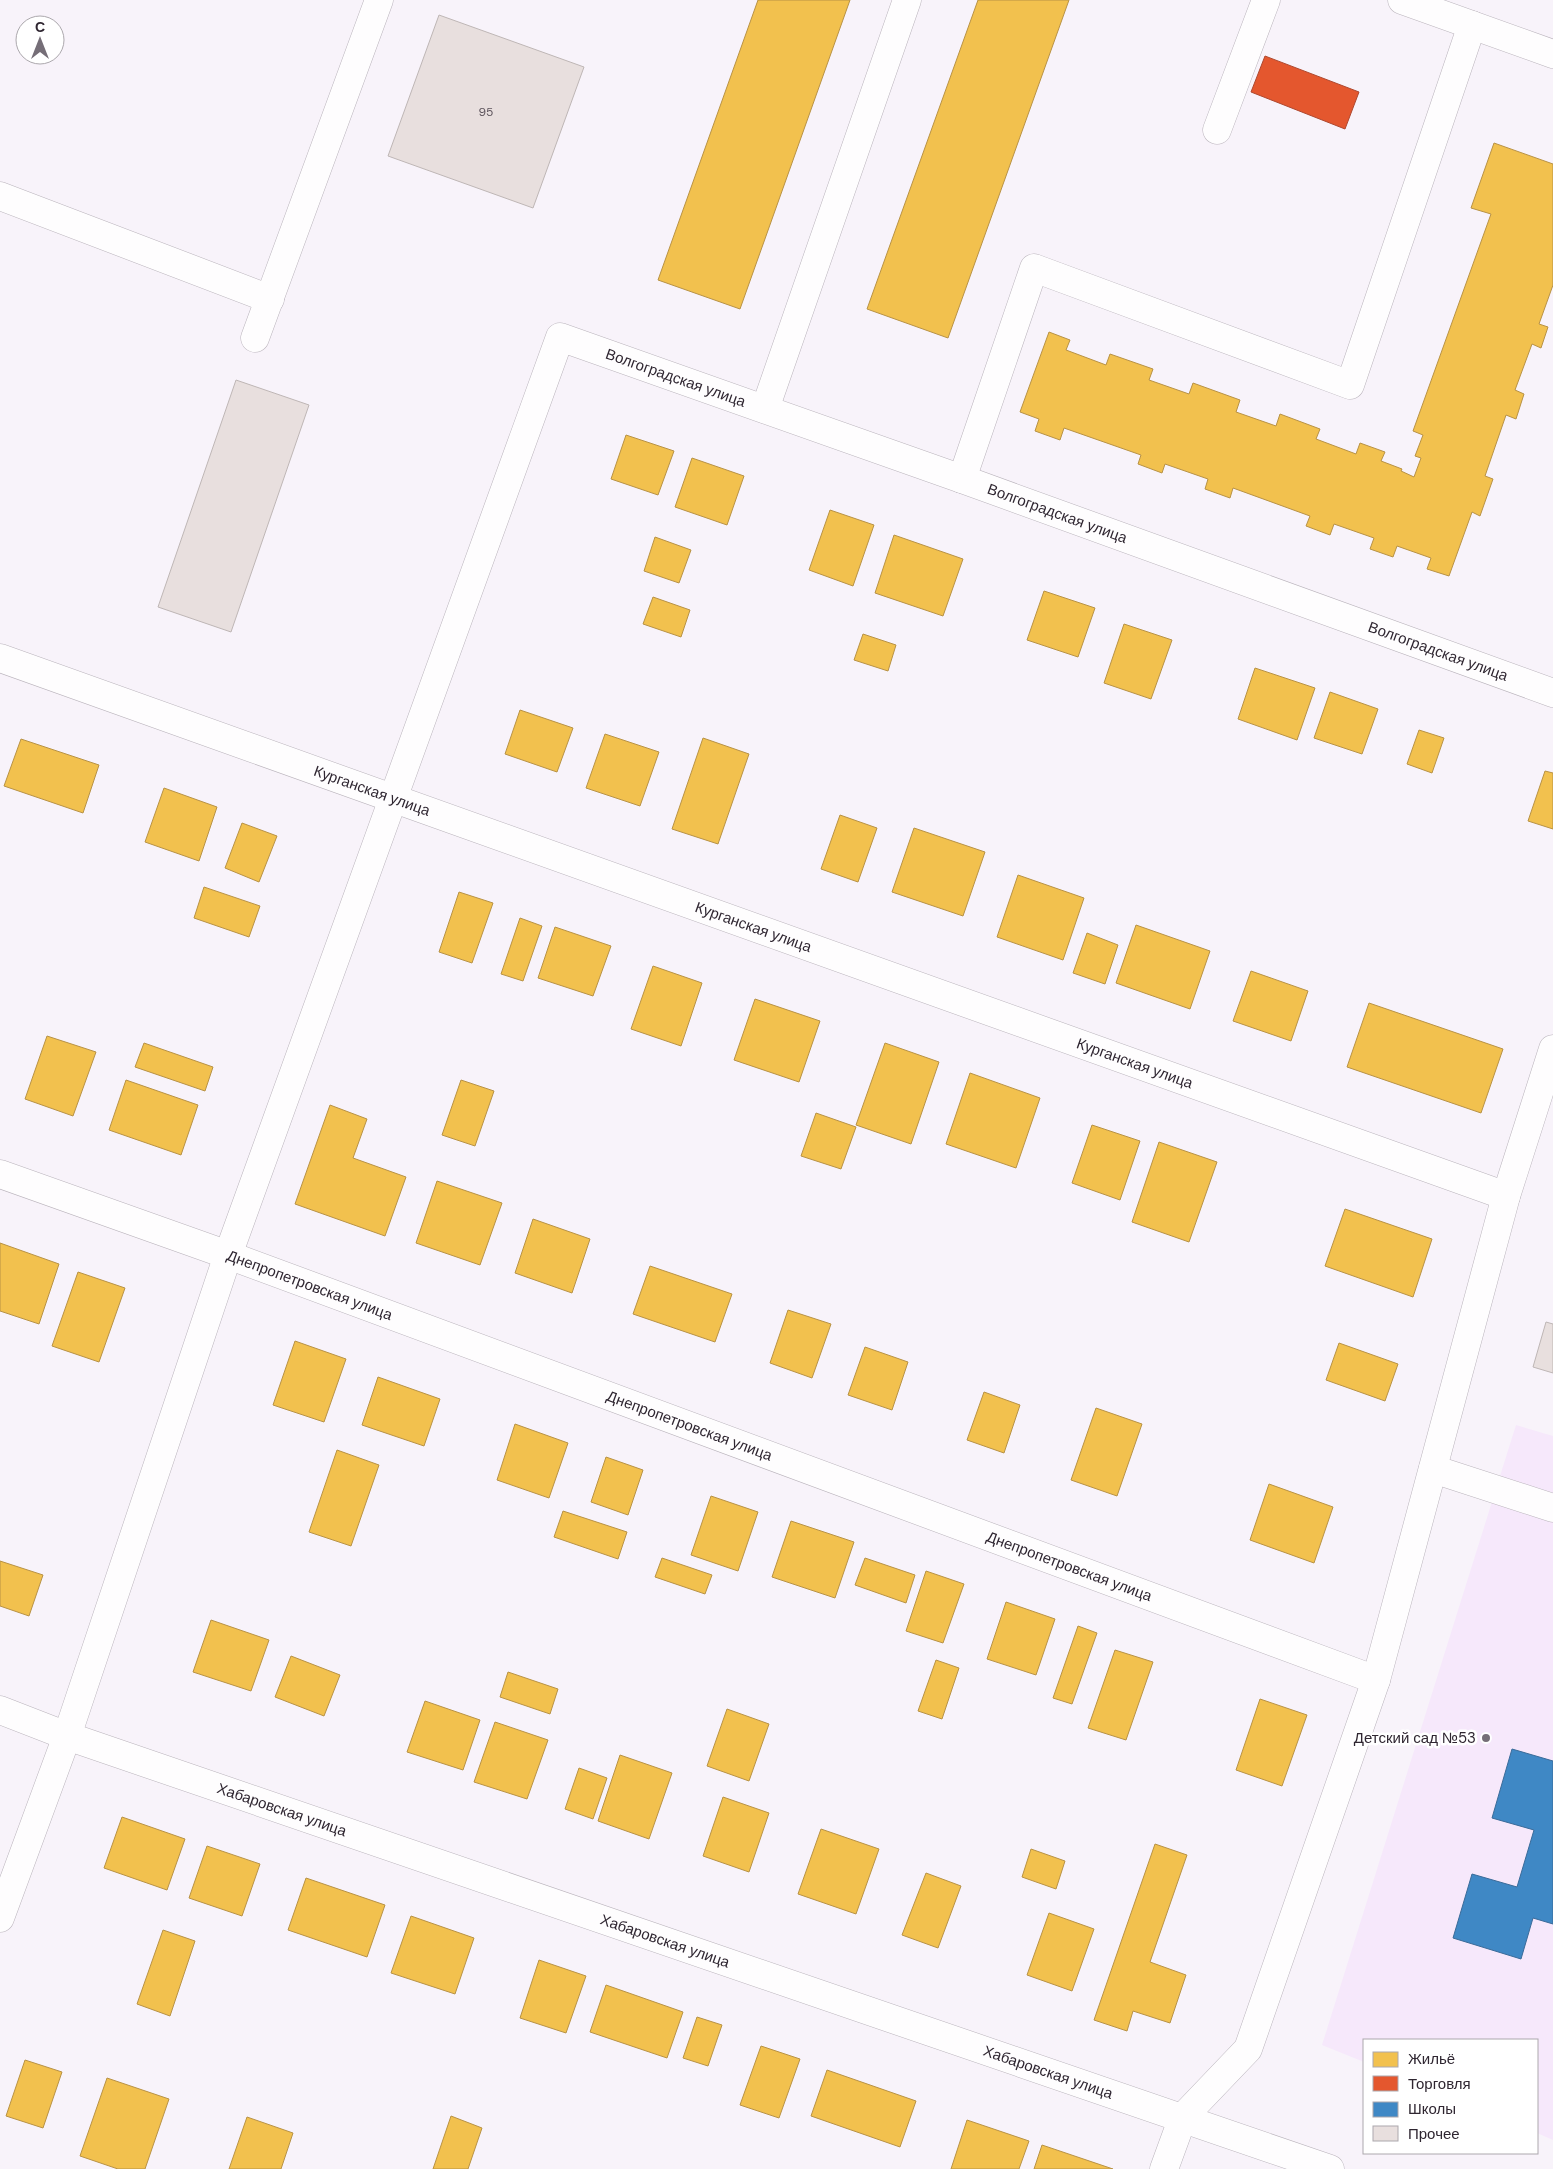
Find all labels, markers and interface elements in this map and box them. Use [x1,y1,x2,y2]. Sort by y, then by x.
north arrow [15,15,65,65]
text: С [35,18,45,36]
house number: 95 [479,104,493,120]
street label: Волгоградская улица [603,344,749,412]
street label: Волгоградская улица [985,479,1131,548]
street label: Волгоградская улица [1365,617,1511,686]
street label: Курганская улица [311,761,434,821]
street label: Курганская улица [692,897,815,957]
street label: Курганская улица [1074,1033,1196,1094]
street label: Днепропетровская улица [224,1245,396,1325]
street label: Днепропетровская улица [604,1386,776,1466]
street label: Днепропетровская улица [984,1527,1155,1606]
place label: Детский сад №53 [1354,1728,1476,1748]
marker: Детский сад №53 [1480,1732,1492,1744]
street label: Хабаровская улица [214,1778,350,1841]
street label: Хабаровская улица [598,1910,733,1973]
legend [1363,2039,1538,2154]
street label: Хабаровская улица [981,2041,1116,2104]
text: Жильё [1408,2049,1455,2069]
text: Торговля [1408,2074,1471,2094]
text: Школы [1408,2099,1456,2119]
text: Прочее [1408,2124,1460,2144]

